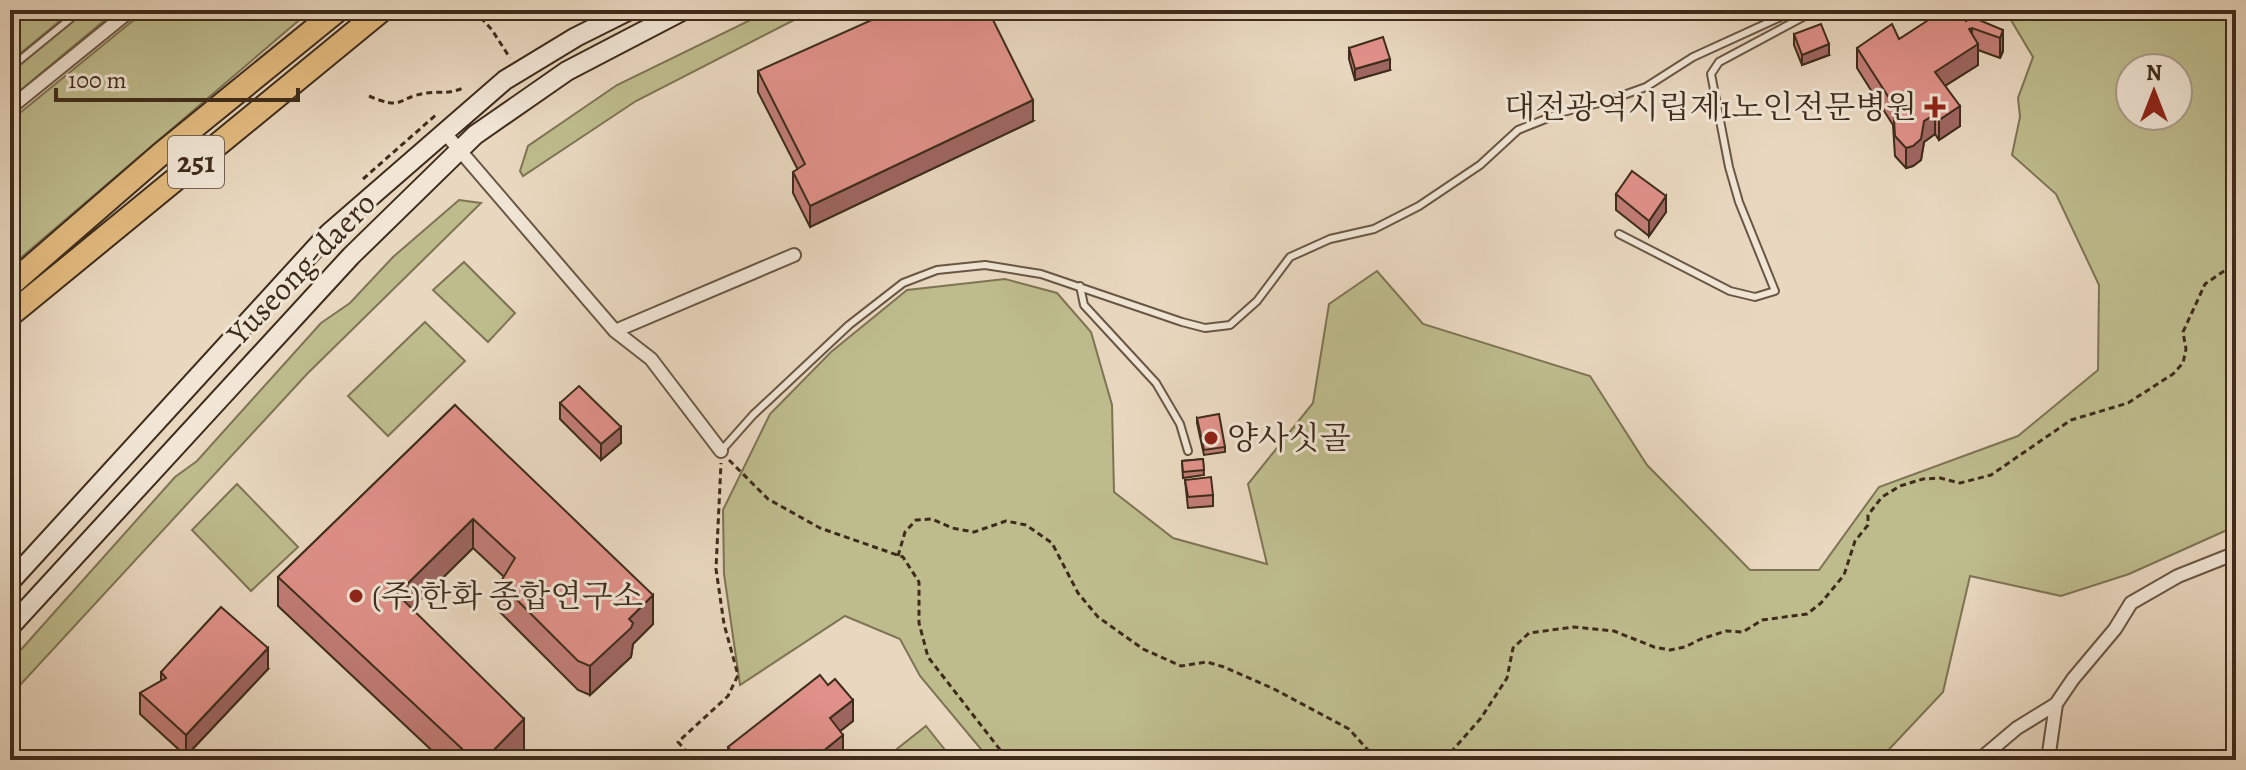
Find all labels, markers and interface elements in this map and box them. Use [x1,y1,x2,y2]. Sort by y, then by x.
scale bar [56,52,298,102]
north arrow [2114,52,2194,132]
text: N [2146,58,2162,88]
text: 100 m [68,64,127,96]
place label: 대전광역시립제1노인전문병원 [1504,85,1917,129]
marker: 대전광역시립제1노인전문병원 [1924,96,1946,118]
road number: 251 [168,136,224,188]
street label: Yuseong-daero [216,182,385,355]
place label: 양사싯골 [1227,416,1351,460]
marker: 양사싯골 [1202,429,1220,447]
place label: (주)한화 종합연구소 [372,574,643,618]
marker: (주)한화 종합연구소 [347,587,365,605]

